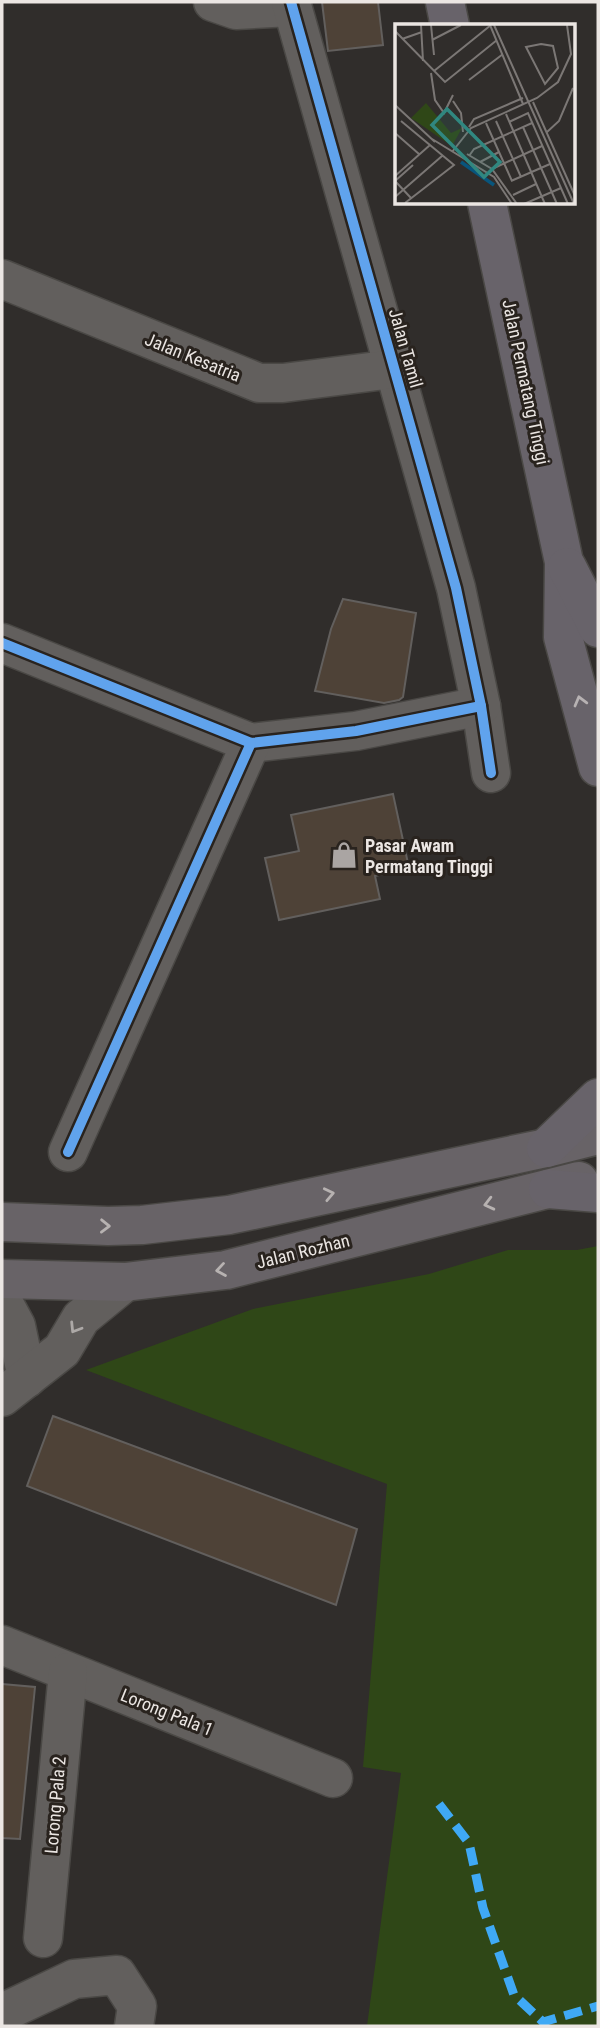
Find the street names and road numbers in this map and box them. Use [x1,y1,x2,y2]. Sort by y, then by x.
street label: Jalan Permatang Tinggi [498,297,554,467]
street label: Jalan Tamil [385,306,427,390]
street label: Jalan Kesatria [142,328,244,386]
street label: Jalan Rozhan [254,1229,352,1273]
street label: Lorong Pala 1 [118,1684,216,1740]
street label: Lorong Pala 2 [40,1755,70,1855]

